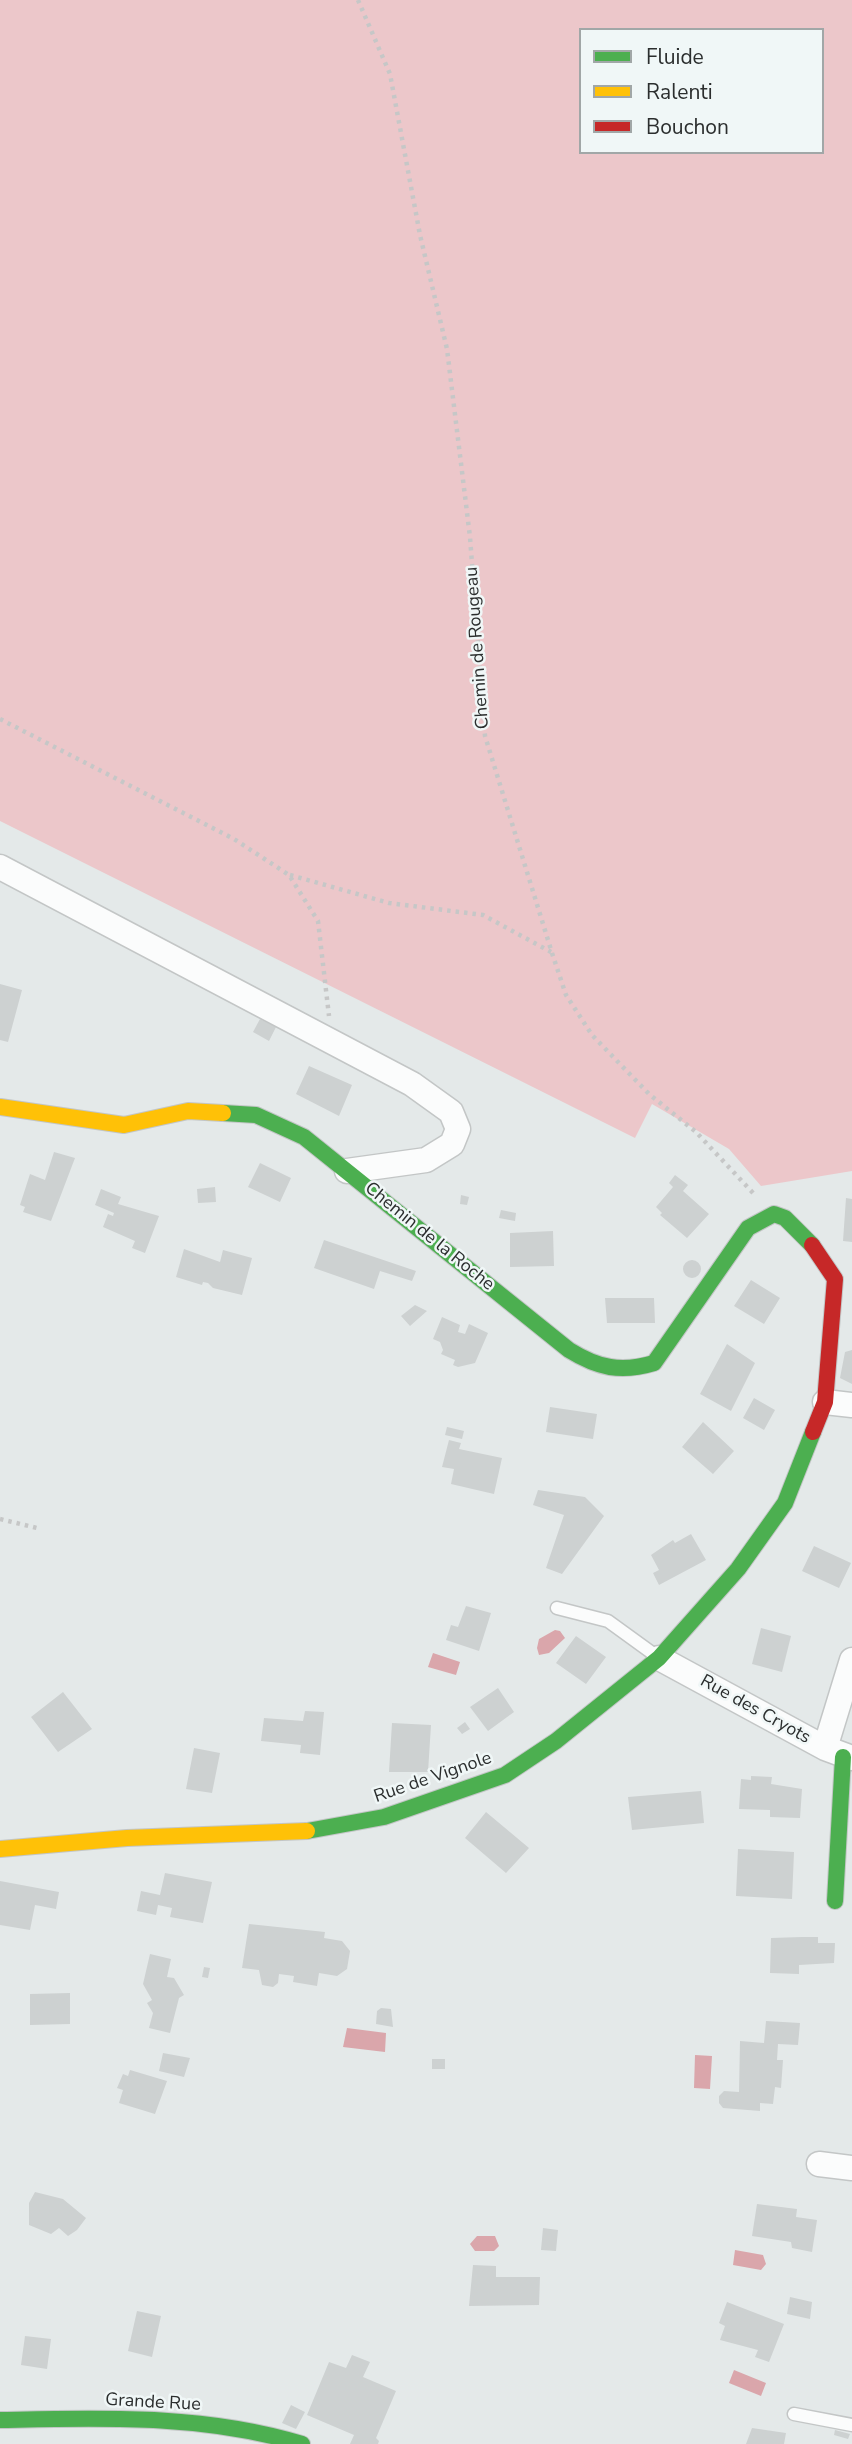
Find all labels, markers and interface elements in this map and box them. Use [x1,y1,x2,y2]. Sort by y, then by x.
legend [579,28,824,154]
text: Fluide [646,43,704,71]
text: Ralenti [646,78,713,106]
text: Bouchon [646,113,729,141]
street label: Chemin de Rougeau [462,566,494,730]
street label: Chemin de la Roche [360,1178,498,1296]
street label: Rue des Cryots [696,1671,814,1749]
street label: Rue de Vignole [371,1748,495,1808]
street label: Grande Rue [105,2390,201,2416]

